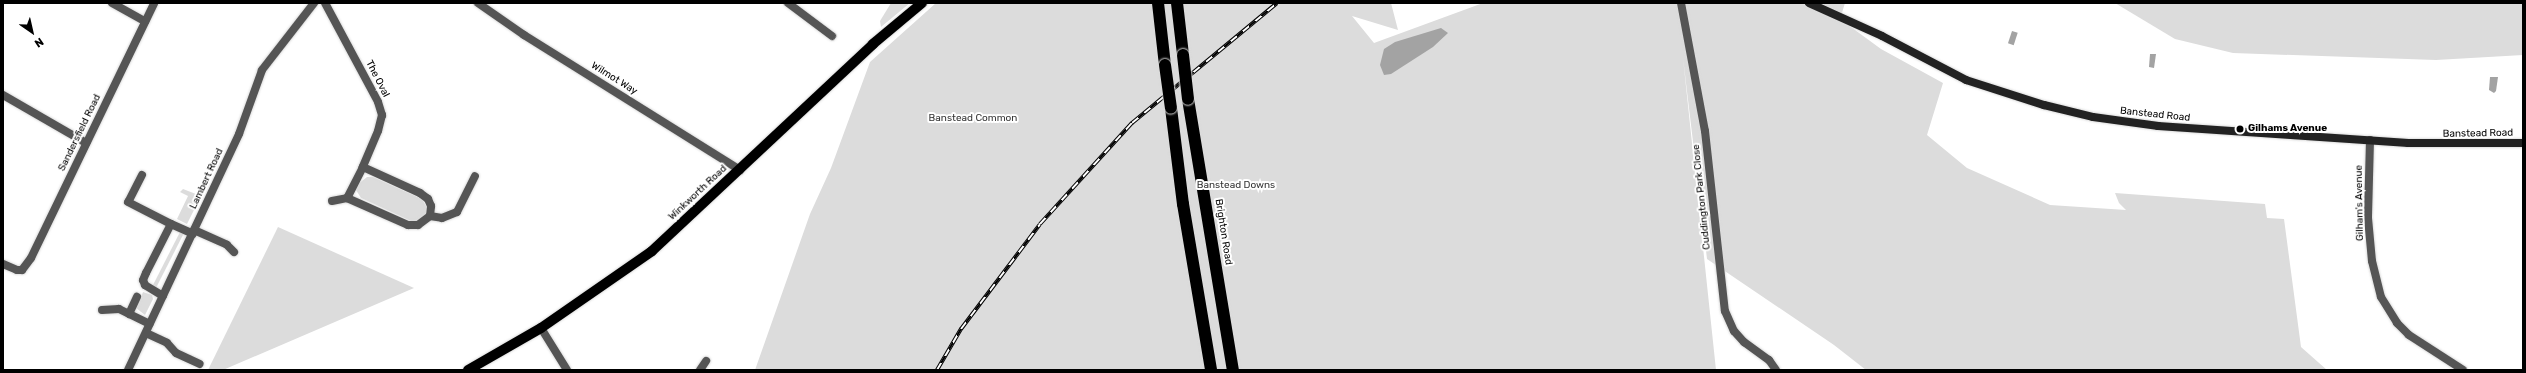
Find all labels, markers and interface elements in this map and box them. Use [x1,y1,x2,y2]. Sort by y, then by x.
north arrow [12,12,52,52]
text: N [32,35,46,50]
street label: The Oval [363,59,391,99]
street label: Wilmot Way [589,60,639,98]
street label: Sandersfield Road [56,93,104,173]
street label: Banstead Road [2119,105,2191,125]
park label: Banstead Common [929,113,1017,125]
place label: Gilhams Avenue [2248,123,2327,135]
marker: Gilhams Avenue [2235,124,2245,134]
street label: Banstead Road [2443,127,2513,141]
street label: Cuddington Park Close [1690,144,1714,250]
street label: Lambert Road [188,147,226,211]
street label: Winkworth Road [666,163,730,223]
street label: Gilham's Avenue [2353,165,2367,241]
park label: Banstead Downs [1197,180,1275,192]
street label: Brighton Road [1212,198,1234,266]

